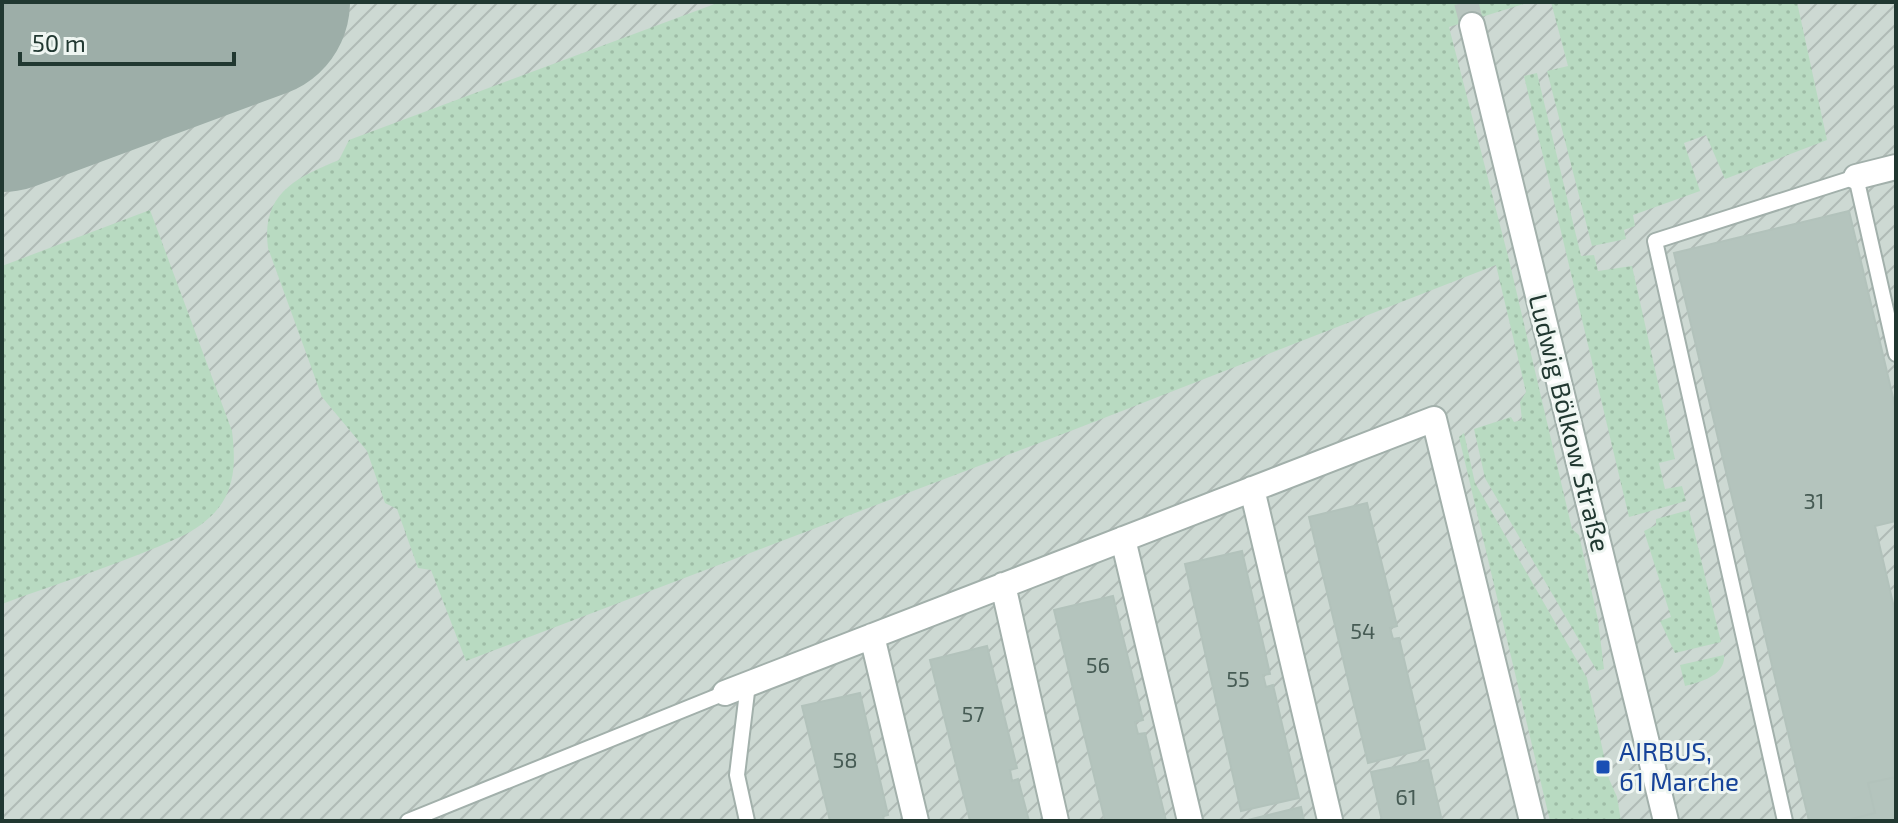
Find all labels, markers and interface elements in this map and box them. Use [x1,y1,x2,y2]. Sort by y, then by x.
scale bar [20,16,234,66]
text: 50 m [32,28,86,57]
street label: Ludwig Bölkow Straße [1523,290,1618,555]
house number: 31 [1804,487,1825,513]
house number: 54 [1350,617,1376,643]
house number: 56 [1086,651,1110,677]
house number: 55 [1226,665,1250,691]
house number: 57 [961,700,985,726]
place label: AIRBUS, 61 Marche [1619,735,1739,796]
house number: 58 [832,746,858,772]
marker: AIRBUS, 61 Marche [1594,758,1612,776]
house number: 61 [1395,783,1417,809]

